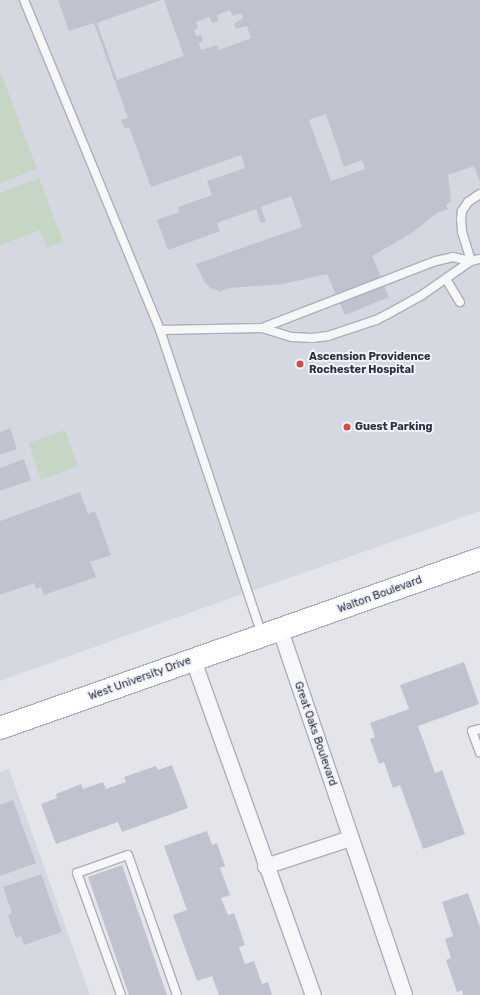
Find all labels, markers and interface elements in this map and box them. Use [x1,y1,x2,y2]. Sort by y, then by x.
place label: Ascension Providence Rochester Hospital [309,351,431,377]
marker: Ascension Providence Rochester Hospital [294,358,306,370]
place label: Guest Parking [355,420,432,434]
marker: Guest Parking [342,422,352,432]
street label: Walton Boulevard [336,574,424,616]
street label: West University Drive [87,654,193,704]
street label: Great Oaks Boulevard [291,680,339,788]

